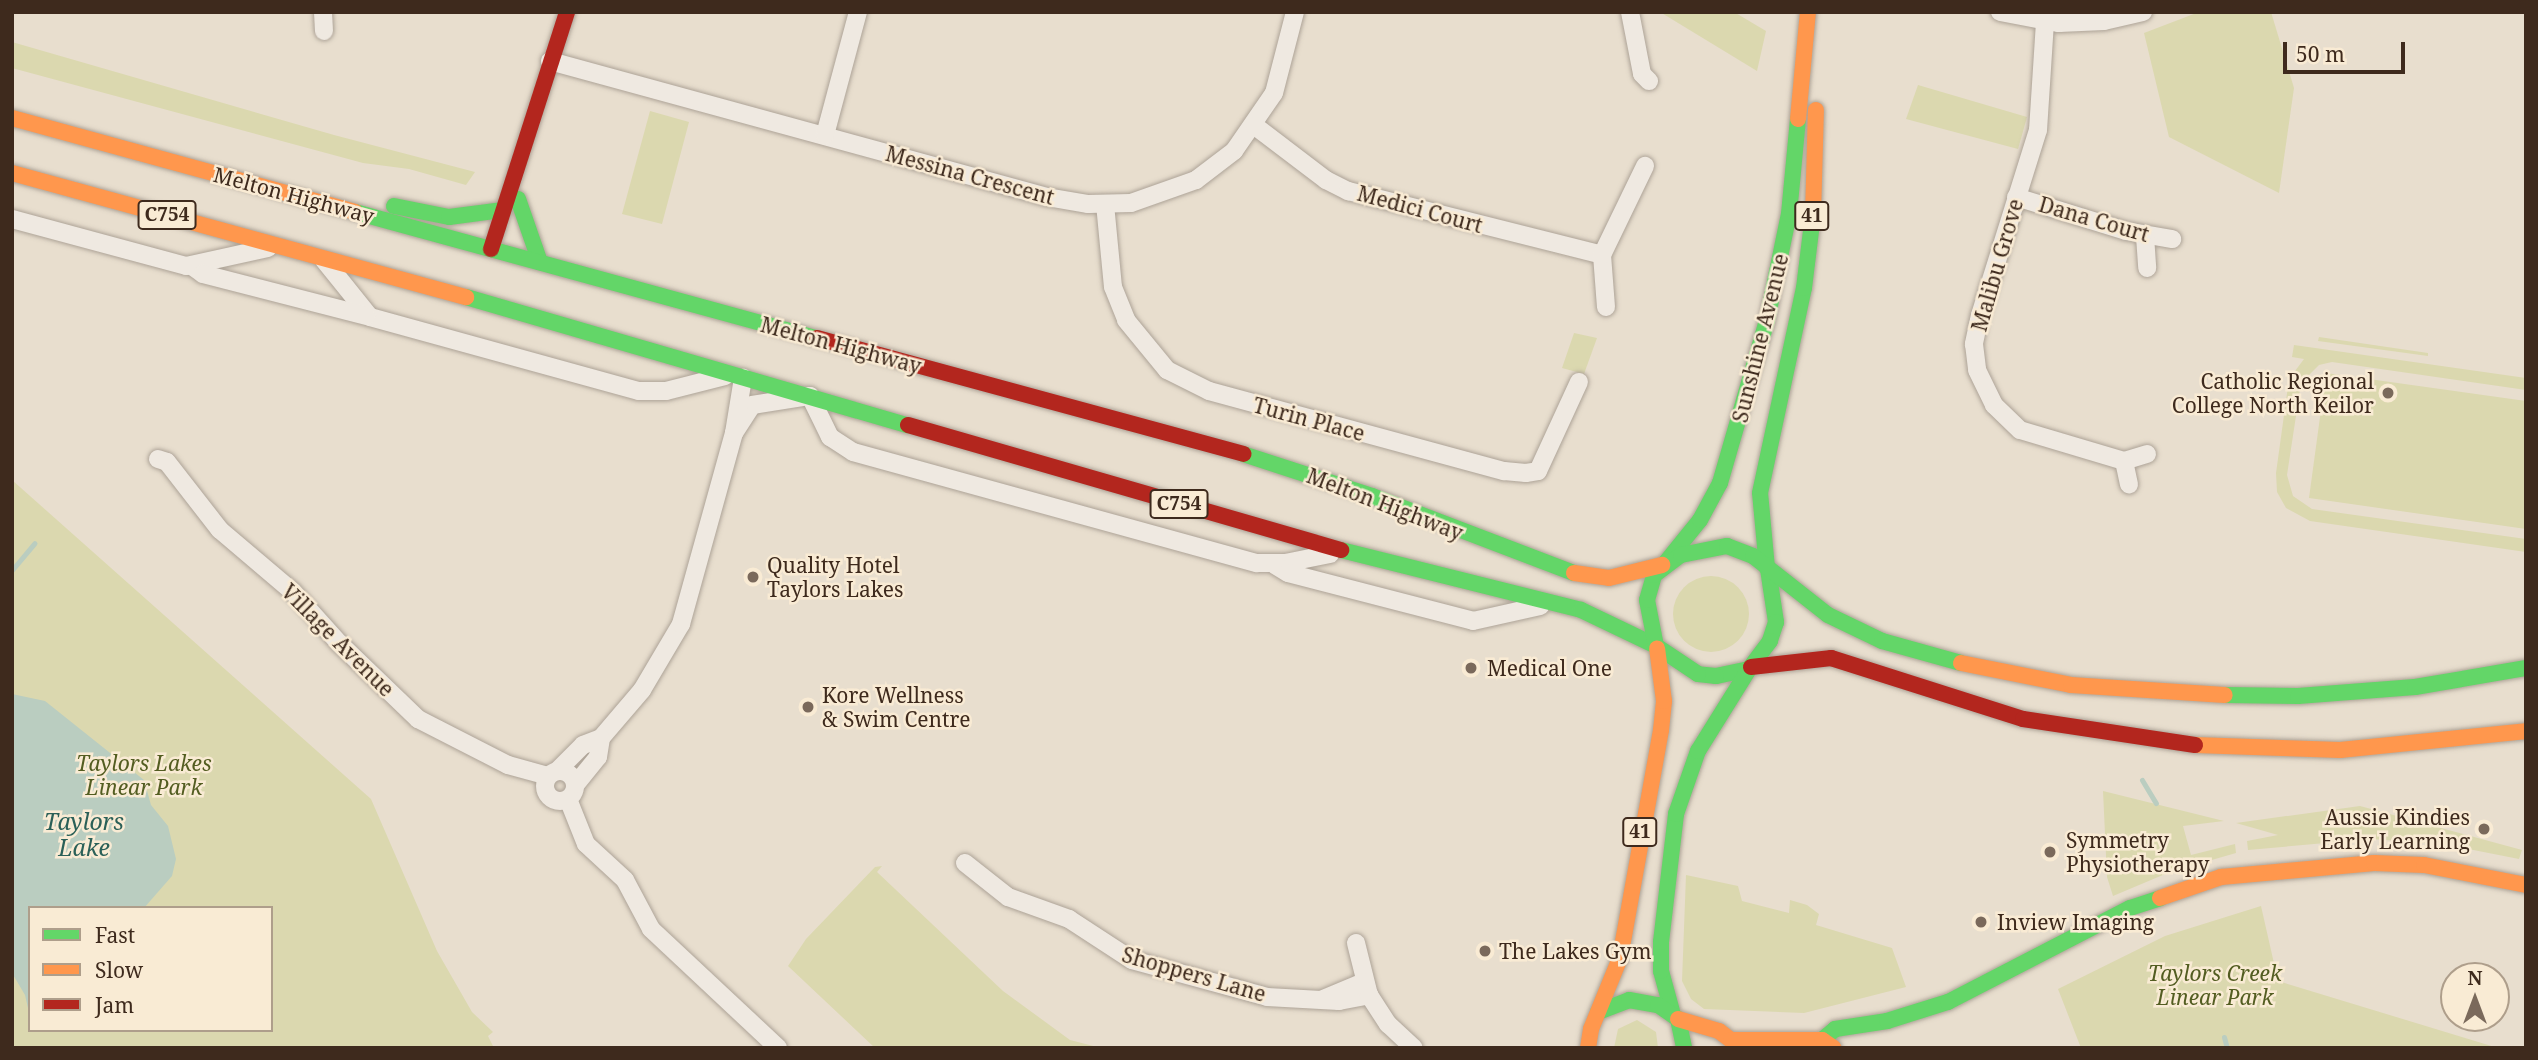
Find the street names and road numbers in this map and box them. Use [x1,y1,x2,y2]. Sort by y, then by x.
street label: Messina Crescent [883,140,1057,210]
street label: Melton Highway [211,161,377,229]
street label: Medici Court [1355,180,1485,238]
street label: Dana Court [2036,191,2152,247]
street label: Malibu Grove [1966,196,2028,334]
road number: C754 [137,200,197,230]
road number: 41 [1793,200,1831,232]
street label: Sunshine Avenue [1727,251,1793,425]
street label: Melton Highway [758,311,924,379]
street label: Turin Place [1250,392,1368,446]
street label: Melton Highway [1303,463,1467,545]
road number: C754 [1149,489,1209,520]
street label: Village Avenue [276,578,400,702]
road number: 41 [1621,817,1659,848]
street label: Shoppers Lane [1119,941,1269,1007]

